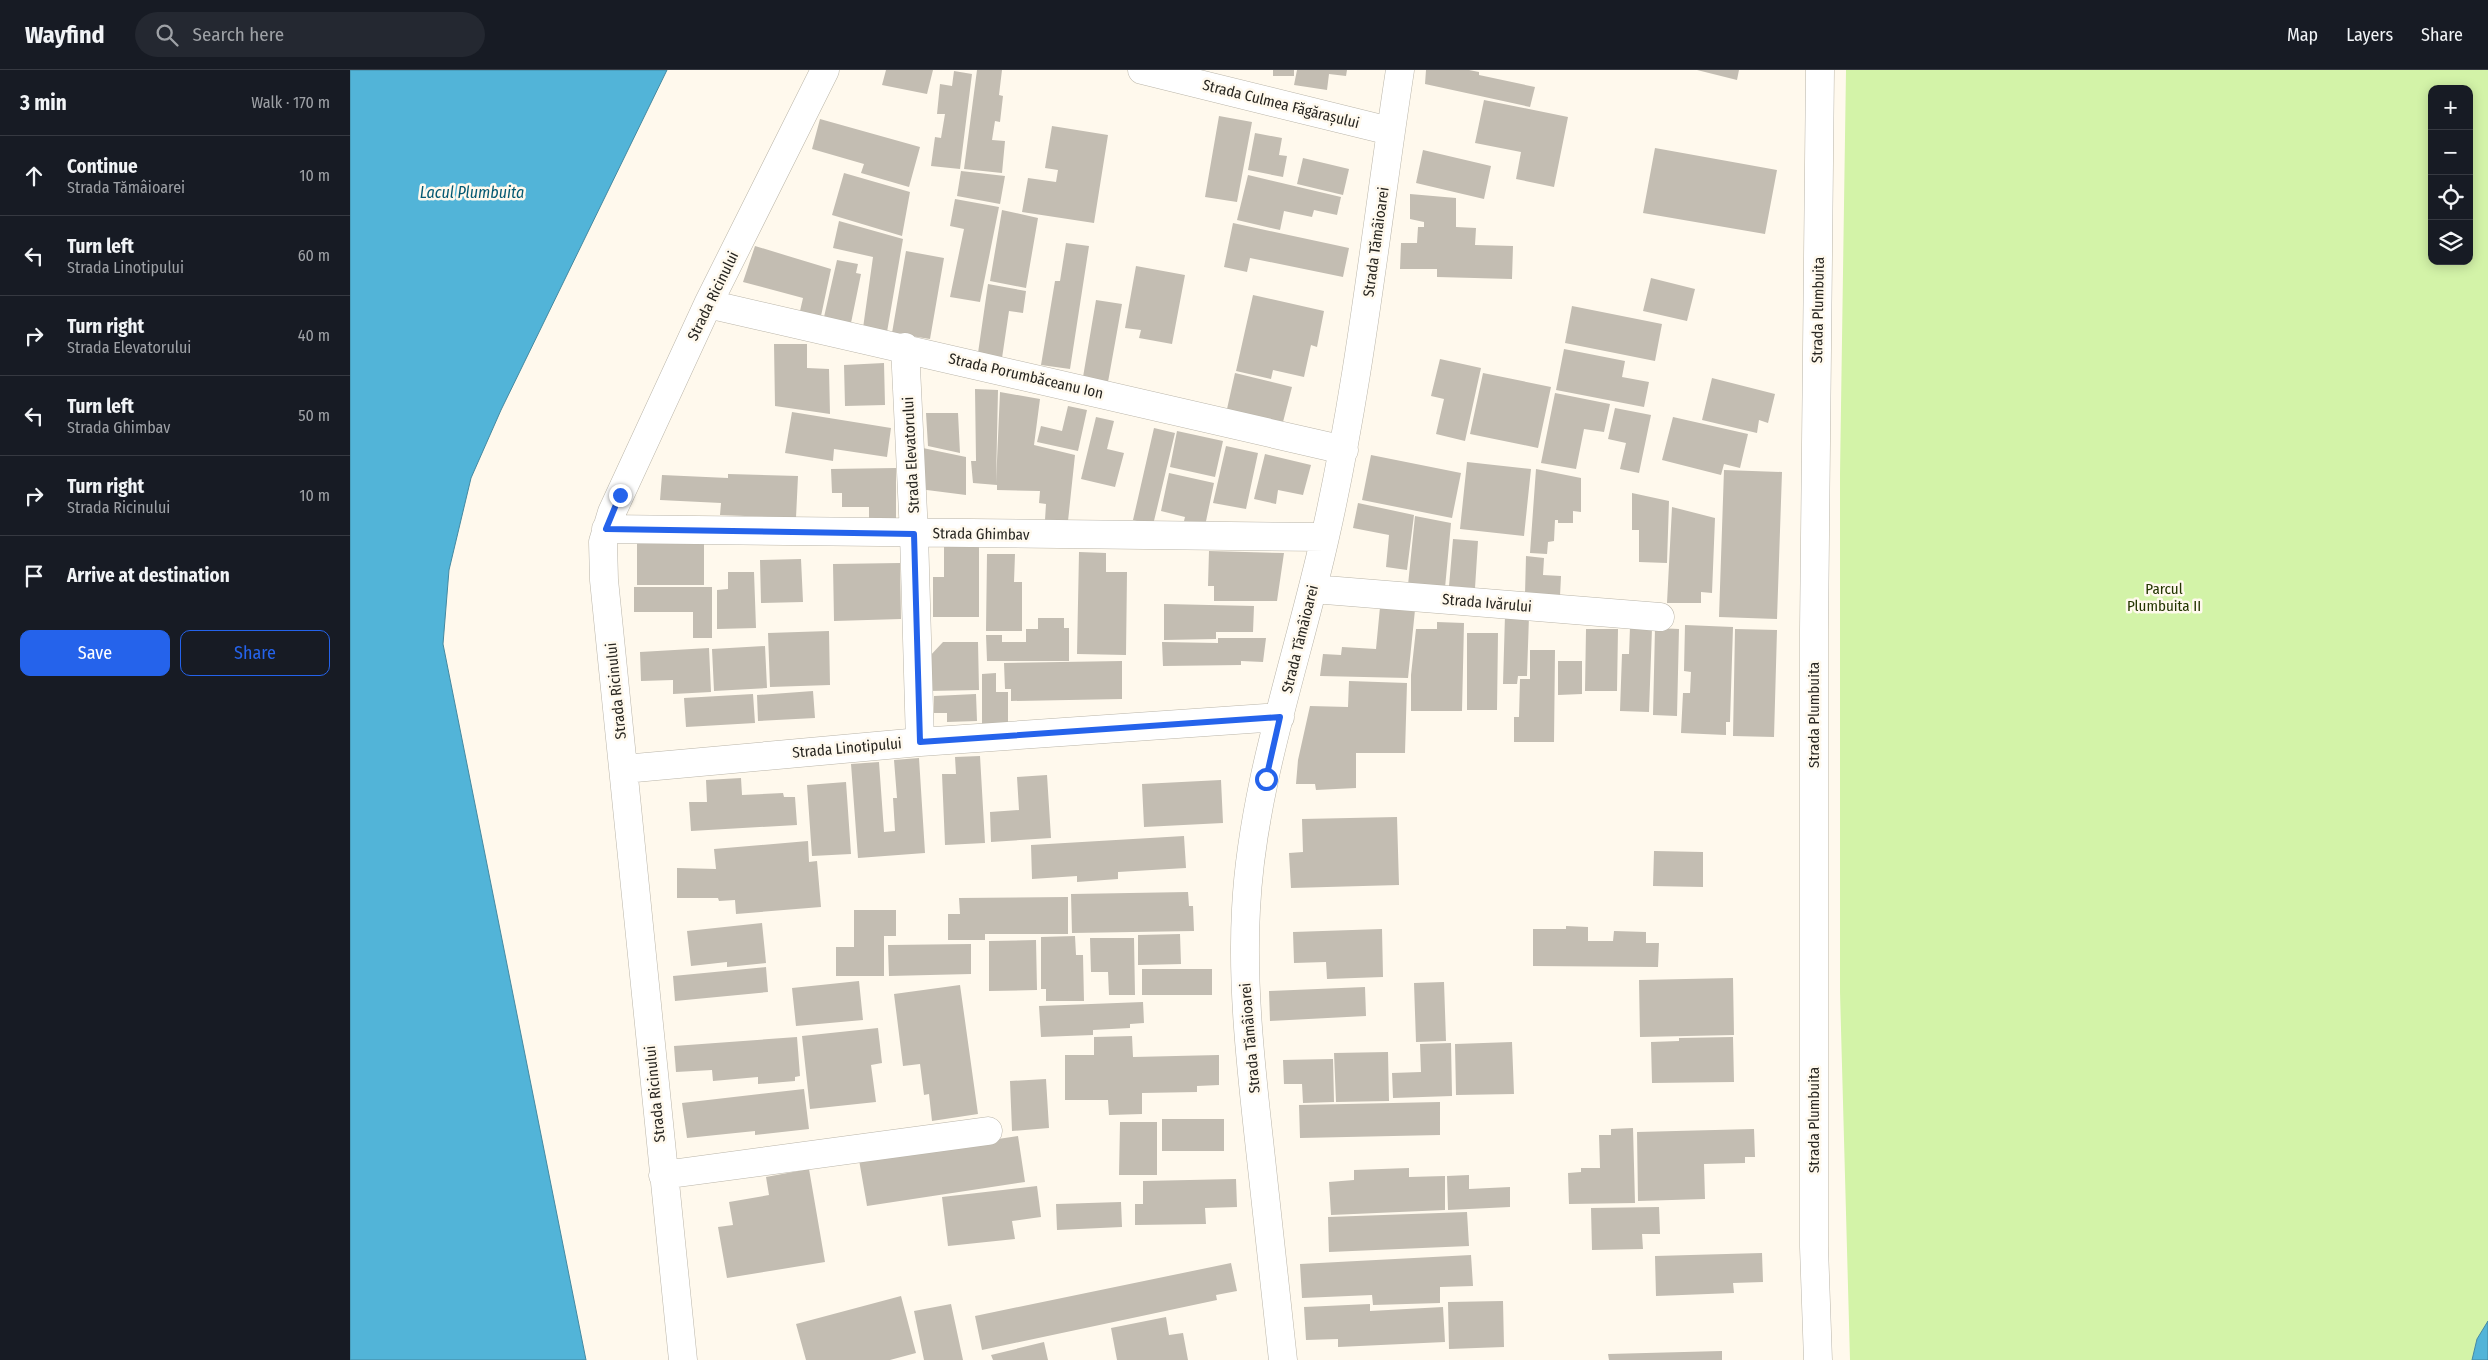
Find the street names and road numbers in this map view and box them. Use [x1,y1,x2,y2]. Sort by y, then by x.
street label: Strada Culmea Făgărașului [1200,76,1361,133]
street label: Strada Tămâioarei [1359,186,1393,298]
street label: Strada Ricinului [684,249,742,343]
street label: Strada Plumbuita [1808,257,1828,363]
street label: Strada Porumbăceanu Ion [947,349,1105,403]
street label: Strada Elevatorului [899,396,923,514]
street label: Strada Ghimbav [932,524,1030,544]
street label: Strada Tămâioarei [1278,583,1322,695]
street label: Strada Ivărului [1441,590,1533,616]
street label: Strada Ricinului [602,642,630,740]
street label: Strada Plumbuita [1805,662,1823,768]
street label: Strada Linotipului [792,734,902,762]
street label: Strada Tămâioarei [1236,982,1264,1094]
street label: Strada Ricinului [641,1045,669,1143]
street label: Strada Plumbuita [1805,1067,1823,1173]

